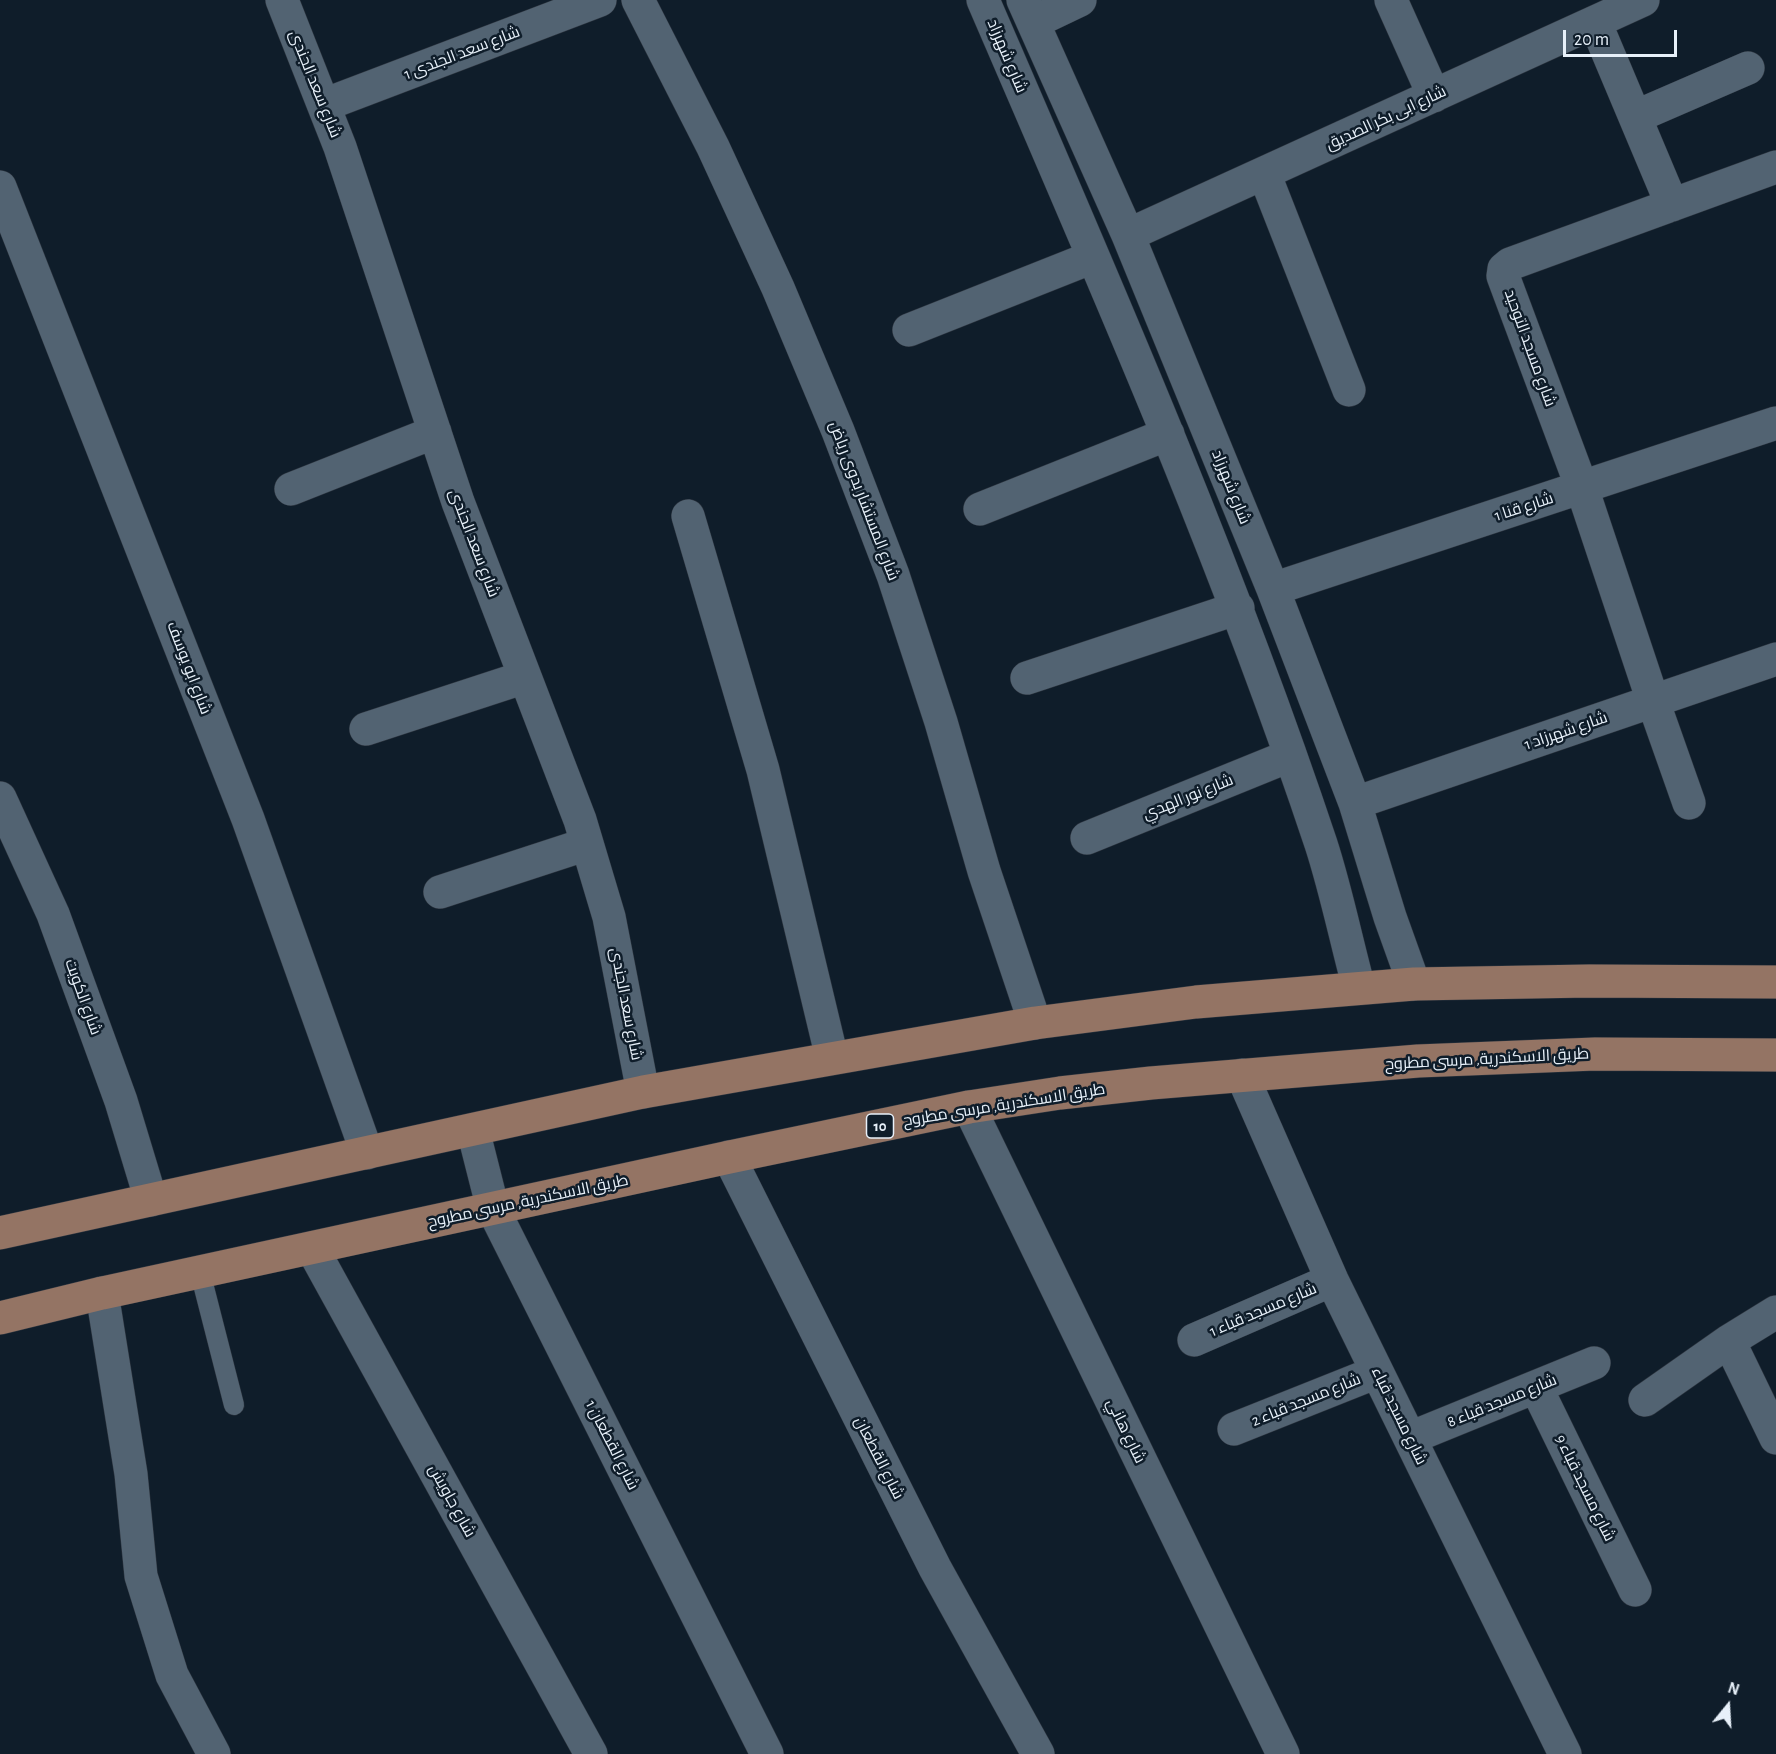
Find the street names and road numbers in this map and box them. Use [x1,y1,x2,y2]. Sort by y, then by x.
street label: شارع شهرزاد [983,16,1031,96]
street label: شارع سعد الجندى 1 [401,22,523,84]
street label: شارع سعد الجندى [285,27,345,141]
street label: شارع ابى بكر الصديق [1323,82,1449,154]
street label: شارع مسجد التوحيد [1500,287,1560,409]
street label: شارع المستشار بدوى رياض [825,419,903,583]
street label: شارع شهرزاد [1207,447,1255,527]
street label: شارع سعد الجندى [445,486,503,600]
street label: شارع قنا 1 [1492,488,1556,526]
street label: شارع ابو يوسف [163,619,215,717]
street label: شارع شهرزاد 1 [1522,708,1610,754]
street label: شارع نور الهدي [1140,770,1236,824]
street label: شارع سعد الجندى [606,946,646,1062]
street label: شارع الكويت [60,956,106,1038]
street label: طريق الاسكندرية, مرسى مطروح [1384,1044,1590,1074]
street label: طريق الاسكندرية, مرسى مطروح [901,1080,1107,1130]
road number: 10 [866,1114,894,1138]
street label: طريق الاسكندرية, مرسى مطروح [426,1170,630,1232]
street label: شارع مسجد قباء 1 [1207,1279,1319,1341]
street label: شارع مسجد قباء [1367,1364,1431,1468]
street label: شارع مسجد قباء 2 [1249,1369,1363,1431]
street label: شارع مسجد قباء 8 [1444,1370,1560,1432]
street label: شارع هاني [1102,1396,1150,1466]
street label: شارع القطعان 1 [581,1397,643,1493]
street label: شارع القطعان [850,1414,908,1502]
street label: شارع مسجد قباء 9 [1551,1431,1619,1545]
street label: شارع جاويش [424,1461,480,1541]

